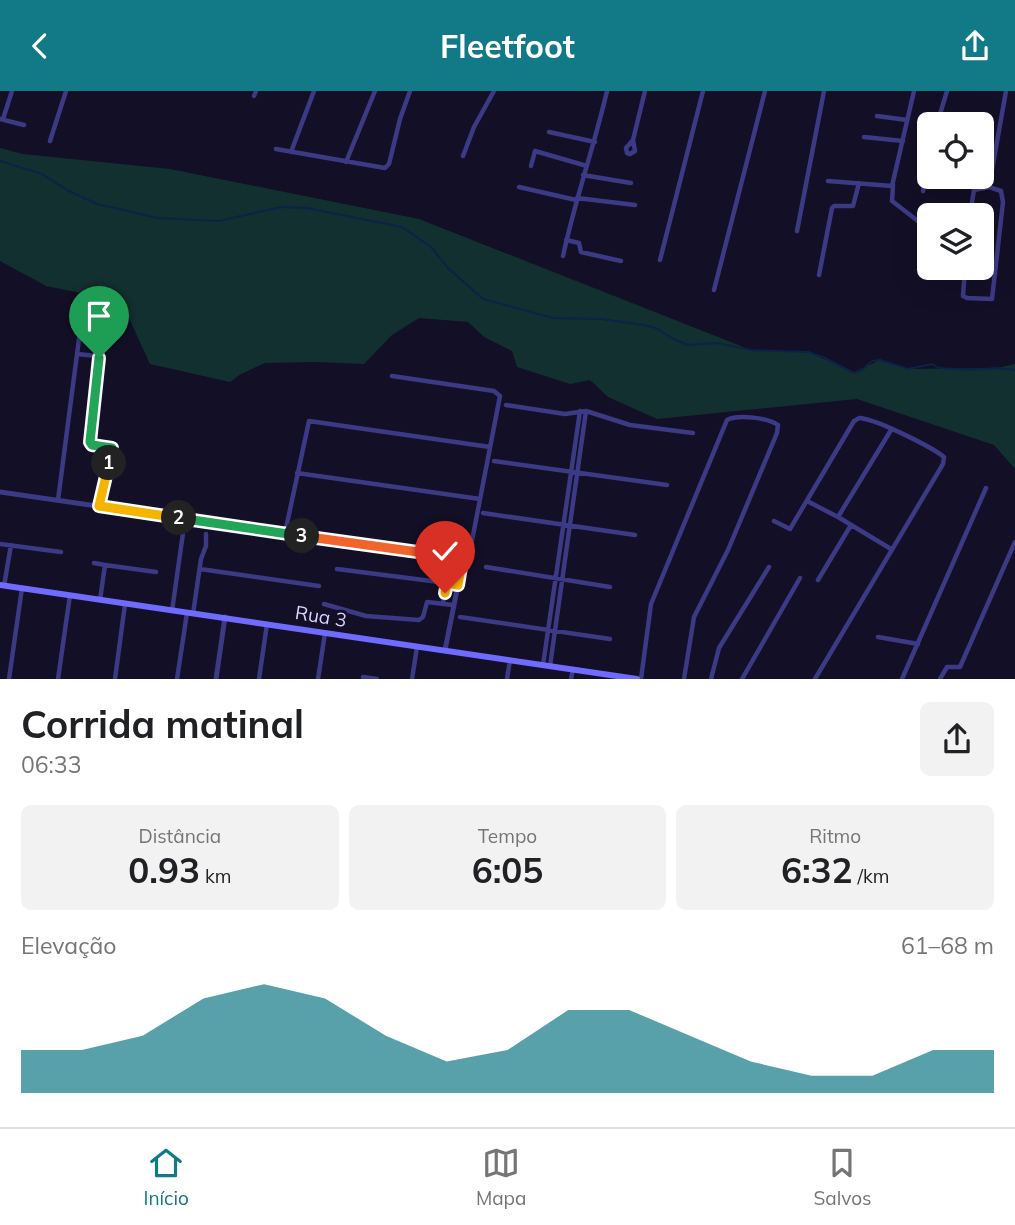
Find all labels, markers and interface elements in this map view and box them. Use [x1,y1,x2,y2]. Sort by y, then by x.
text: Fleetfoot [440,26,575,66]
icon: back [21,27,59,65]
icon: share [956,27,994,65]
map controls [917,112,994,280]
button: locate [917,112,994,189]
button: layers [917,203,994,280]
pin [69,286,129,358]
icon: arrive [80,297,118,335]
pin: 1 [92,445,126,481]
text: 1 [103,450,114,474]
pin: 2 [162,501,196,535]
text: 2 [173,505,184,529]
pin: 3 [284,519,320,553]
pin [415,521,475,593]
text: 3 [296,523,307,547]
icon: check [426,532,464,570]
street label: Rua 3 [294,600,348,632]
text: Corrida matinal [21,700,304,748]
button: share [920,702,994,776]
text: 06:33 [21,750,81,779]
text: Distância [139,824,221,848]
text: Tempo [478,824,537,848]
text: Ritmo [809,824,861,848]
text: 0.93 [128,848,200,892]
text: 6:05 [472,848,543,892]
text: 6:32 [781,848,853,892]
text: km [200,864,231,888]
text: /km [853,864,889,888]
text: Elevação [21,931,116,960]
text: 61–68 m [901,931,994,960]
tab: Início [144,1144,189,1210]
tab: Mapa [476,1144,526,1210]
tab: Salvos [813,1144,871,1210]

